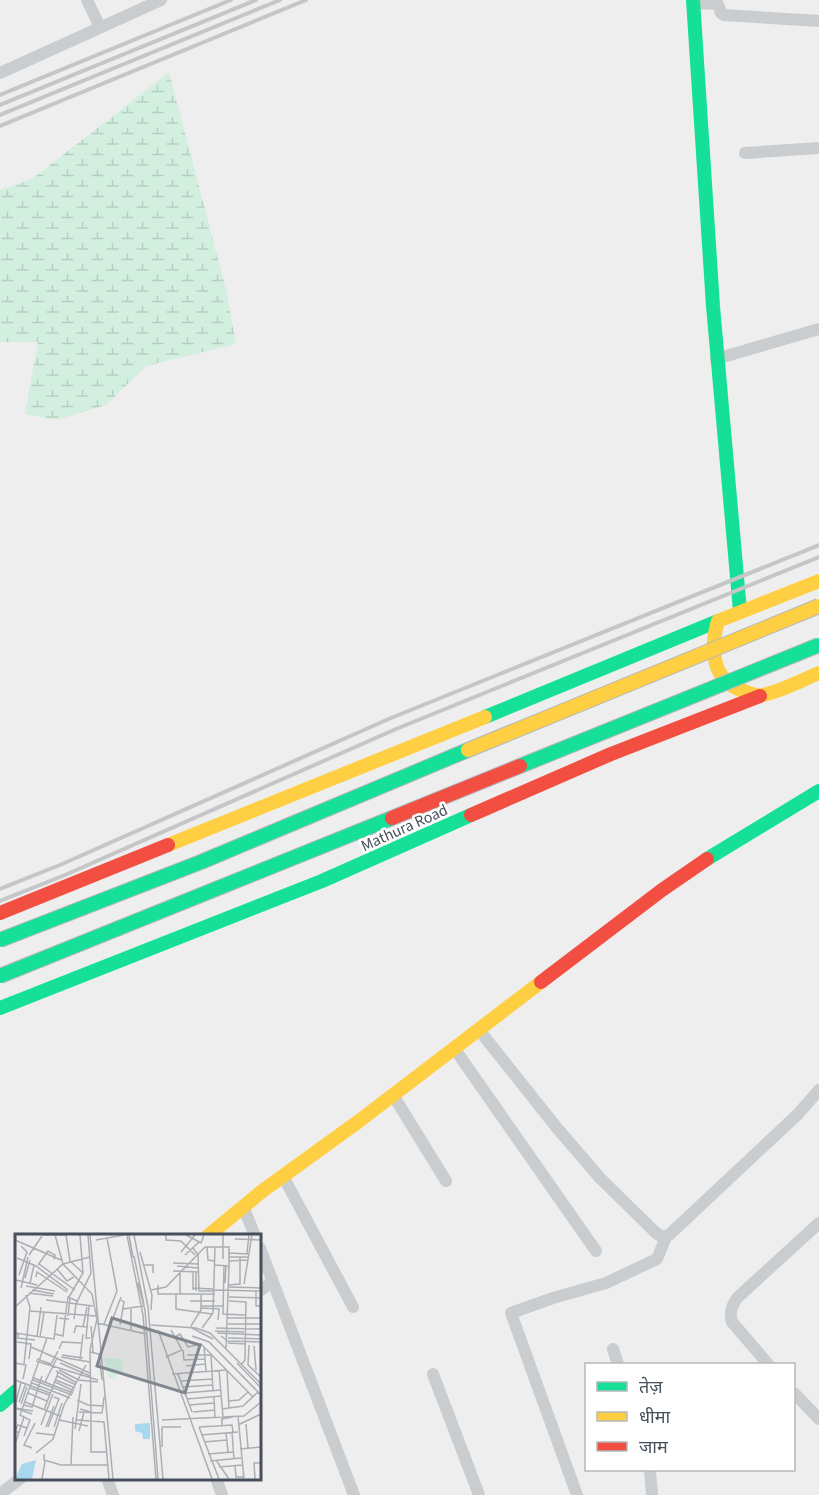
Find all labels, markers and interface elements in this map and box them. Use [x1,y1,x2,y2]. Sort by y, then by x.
street label: Mathura Road [357,799,451,857]
inset map [15,1234,261,1480]
legend [585,1363,795,1471]
text: तेज़ [639,1375,663,1400]
text: धीमा [639,1405,670,1430]
text: जाम [639,1435,669,1460]

